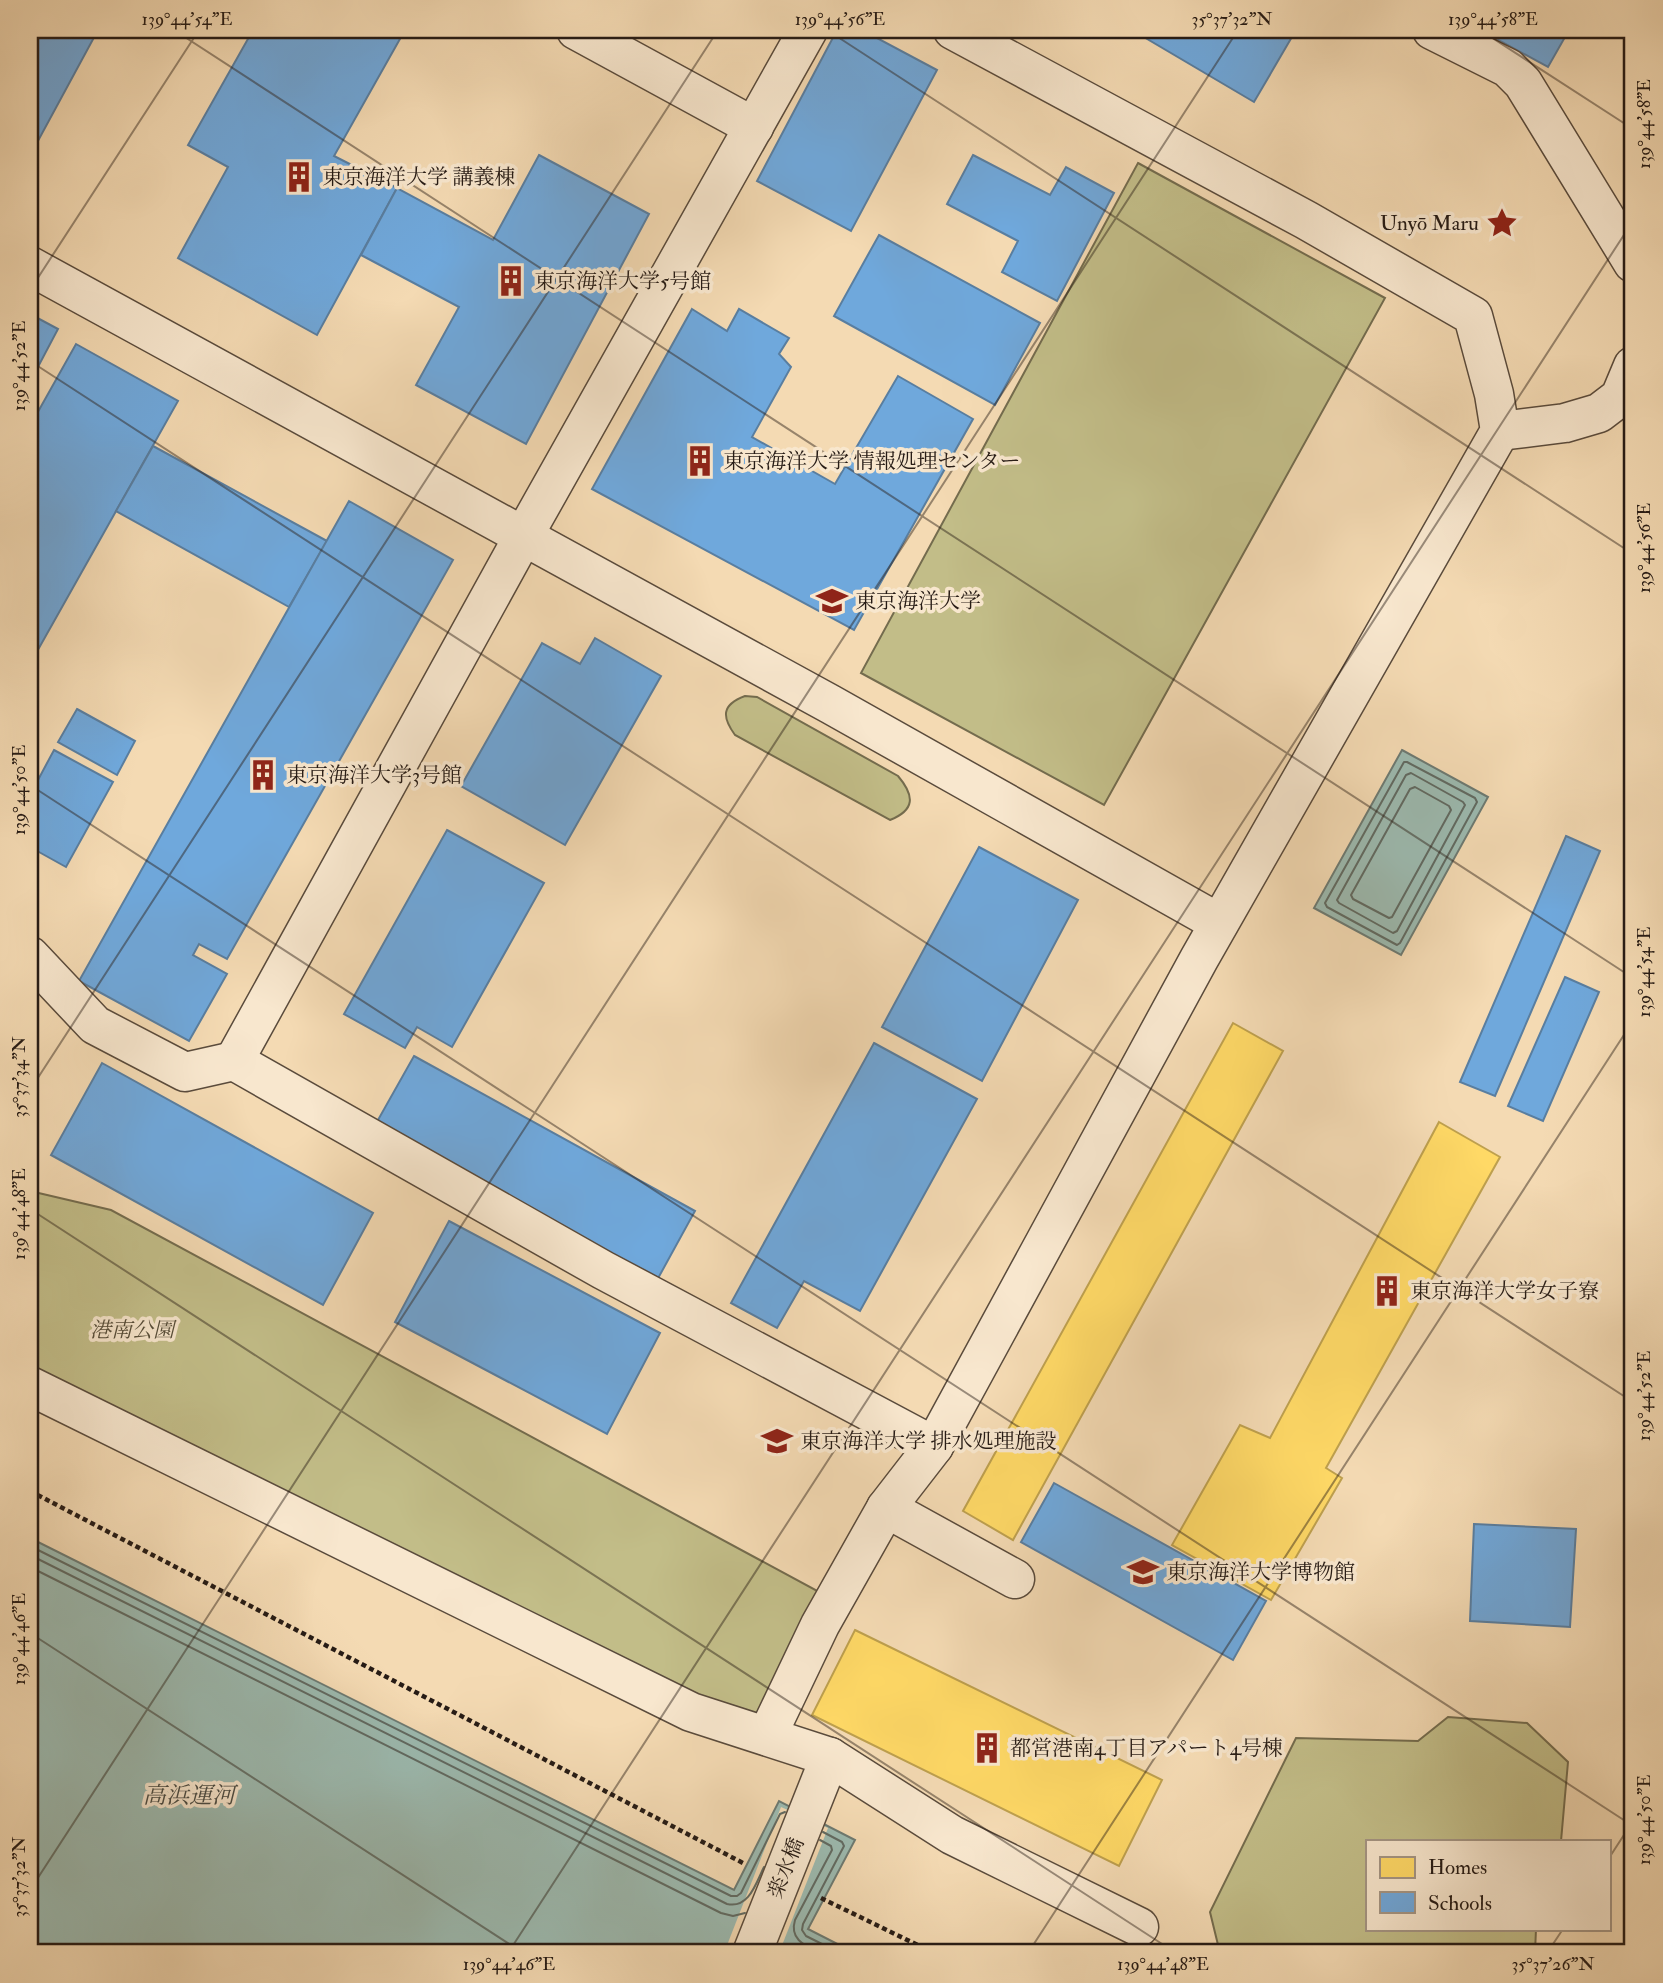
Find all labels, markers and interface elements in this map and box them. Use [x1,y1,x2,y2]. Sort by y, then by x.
text: 139°44'54"E [142,8,232,31]
text: 139°44'56"E [795,8,885,31]
text: 35°37'32"N [1192,8,1272,31]
text: 139°44'58"E [1448,8,1538,31]
text: 139°44'58"E [1633,79,1656,169]
building icon: 東京海洋大学 講義棟 [282,160,316,194]
place label: 東京海洋大学 講義棟 [322,164,515,191]
place icon: Unyō Maru [1485,206,1519,240]
place label: Unyō Maru [1380,210,1479,237]
building icon: 東京海洋大学5号館 [494,264,528,298]
place label: 東京海洋大学5号館 [534,268,711,295]
text: 139°44'52"E [8,321,31,411]
building icon: 東京海洋大学 情報処理センター [683,444,717,478]
place label: 東京海洋大学 情報処理センター [723,448,1021,475]
text: 139°44'56"E [1633,503,1656,593]
school or university icon: 東京海洋大学 [815,584,849,618]
place label: 東京海洋大学 [855,588,981,615]
text: 139°44'50"E [8,745,31,835]
building icon: 東京海洋大学3号館 [246,758,280,792]
place label: 東京海洋大学3号館 [286,762,462,789]
text: 139°44'54"E [1633,927,1656,1017]
text: 35°37'34"N [8,1036,31,1118]
text: 139°44'48"E [8,1168,31,1260]
building icon: 東京海洋大学女子寮 [1370,1274,1404,1308]
place label: 東京海洋大学女子寮 [1410,1278,1599,1305]
park label: 港南公園 [90,1317,177,1344]
text: 139°44'52"E [1633,1351,1656,1441]
school or university icon: 東京海洋大学 排水処理施設 [760,1424,794,1458]
place label: 東京海洋大学 排水処理施設 [800,1428,1056,1455]
school or university icon: 東京海洋大学博物館 [1126,1555,1160,1589]
place label: 東京海洋大学博物館 [1166,1559,1355,1586]
text: 139°44'46"E [8,1593,31,1685]
building icon: 都営港南4丁目アパート4号棟 [970,1731,1004,1765]
place label: 都営港南4丁目アパート4号棟 [1010,1735,1283,1762]
text: 139°44'50"E [1633,1775,1656,1865]
water label: 高浜運河 [143,1781,239,1810]
street label: 楽水橋 [762,1834,810,1902]
text: 35°37'32"N [8,1837,31,1917]
legend [1366,1840,1610,1930]
text: Homes [1428,1854,1487,1881]
text: Schools [1428,1890,1492,1917]
text: 139°44'46"E [463,1953,555,1976]
text: 139°44'48"E [1117,1953,1209,1976]
text: 35°37'26"N [1511,1953,1595,1976]

